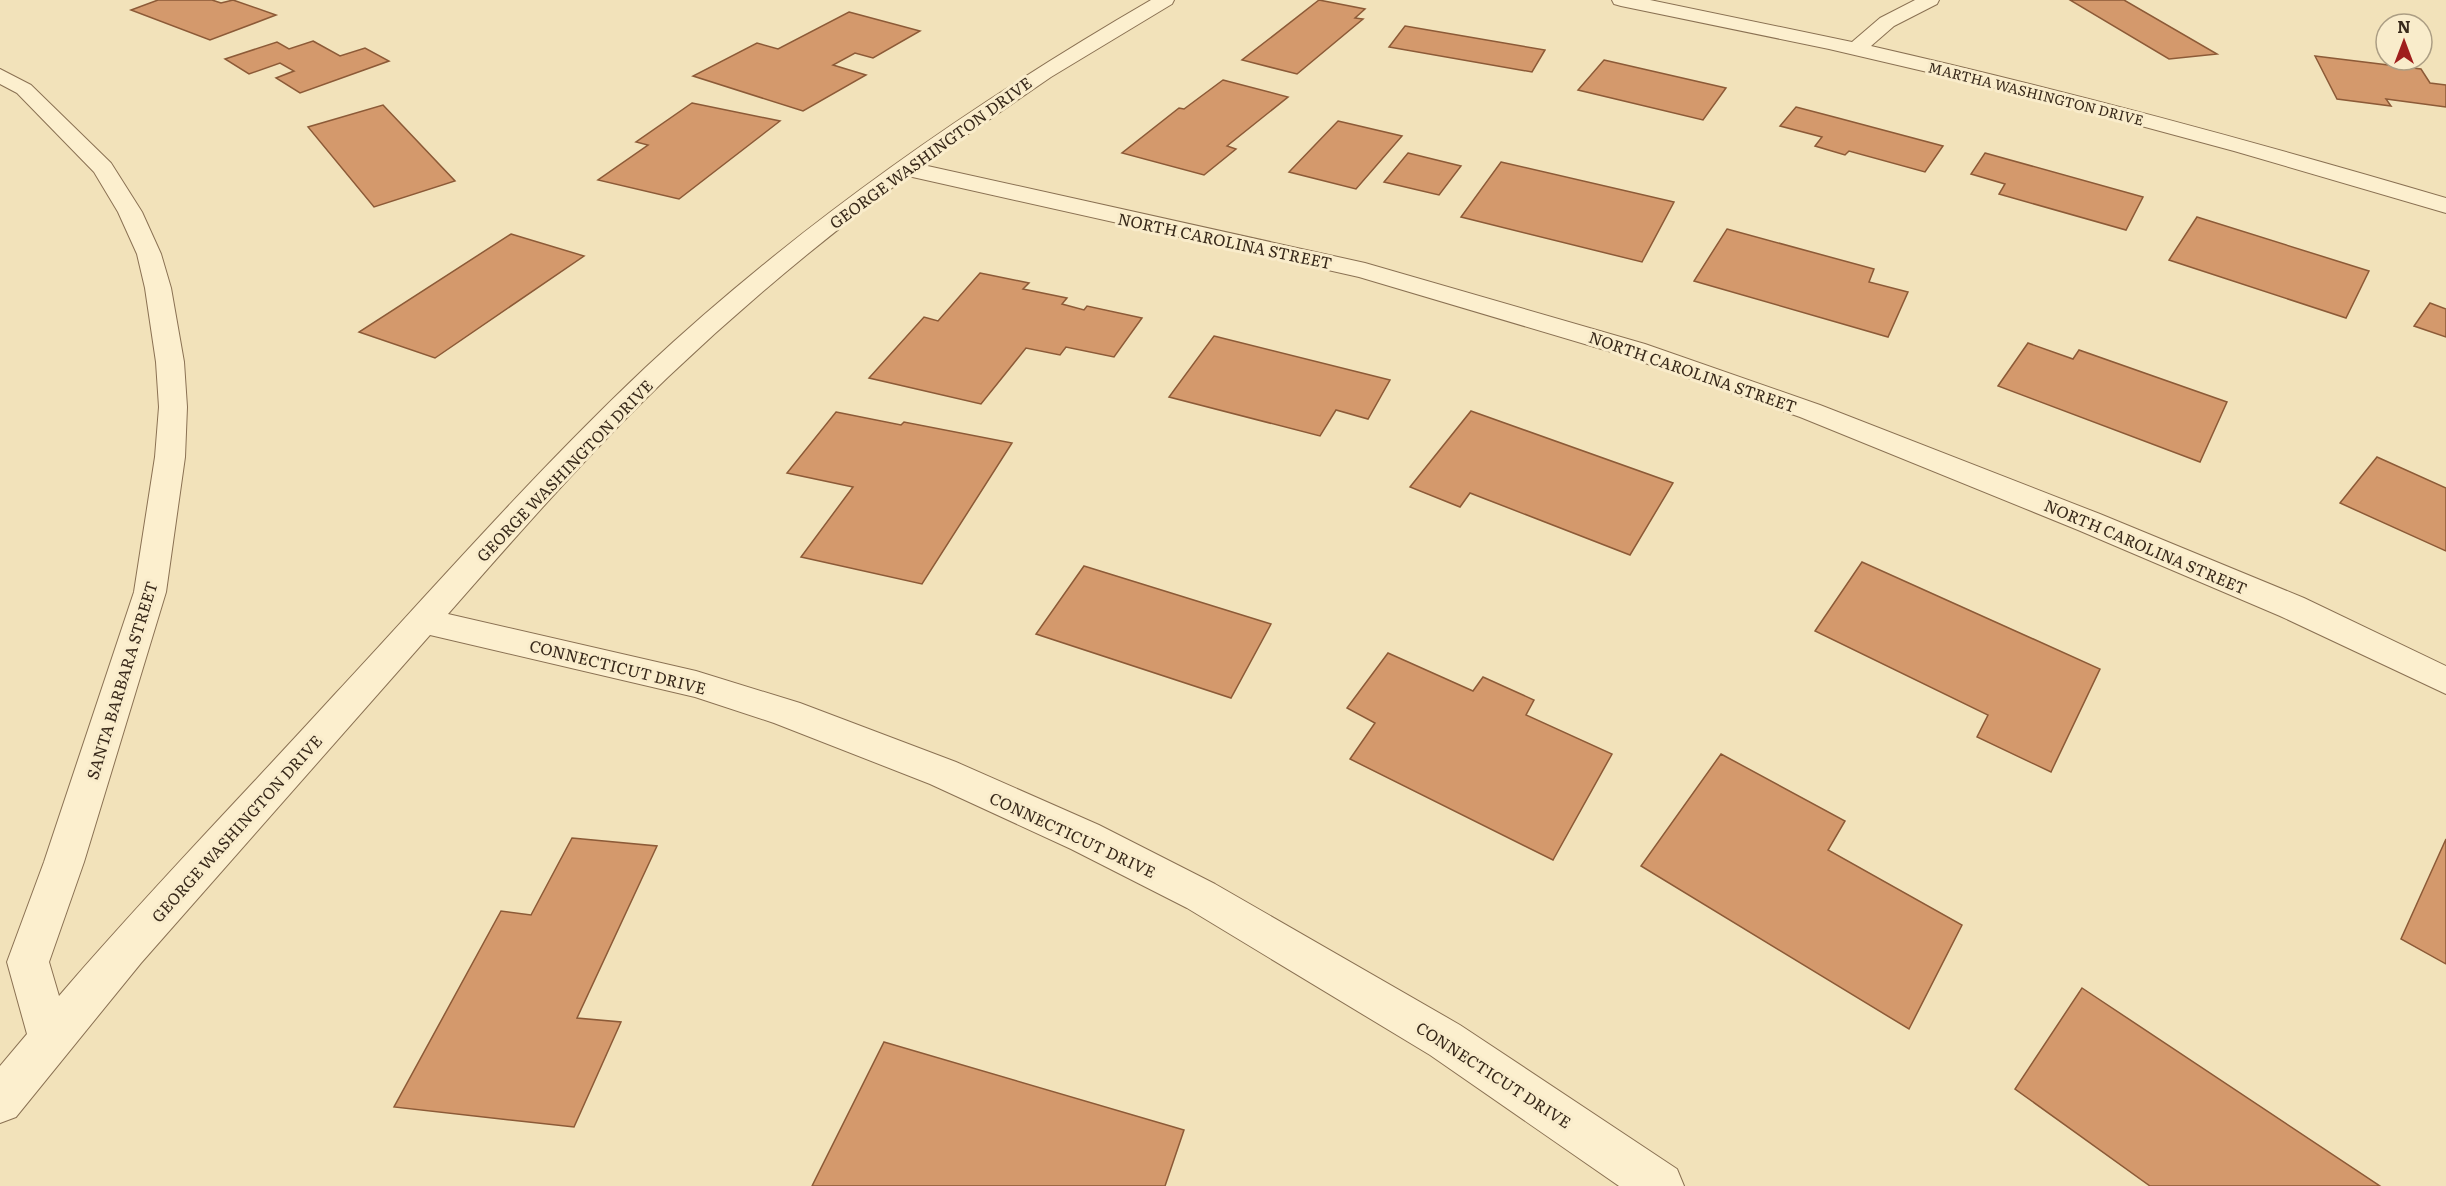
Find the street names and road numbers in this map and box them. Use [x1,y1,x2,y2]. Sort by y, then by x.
street label: MARTHA WASHINGTON DRIVE [1926,57,2146,129]
street label: GEORGE WASHINGTON DRIVE [824,70,1036,234]
street label: NORTH CAROLINA STREET [1116,206,1335,274]
street label: NORTH CAROLINA STREET [1586,324,1800,418]
street label: GEORGE WASHINGTON DRIVE [470,373,658,567]
street label: NORTH CAROLINA STREET [2041,492,2251,600]
street label: SANTA BARBARA STREET [79,578,163,782]
street label: CONNECTICUT DRIVE [527,632,709,700]
street label: GEORGE WASHINGTON DRIVE [145,729,327,927]
street label: CONNECTICUT DRIVE [986,785,1160,883]
street label: CONNECTICUT DRIVE [1412,1015,1576,1133]

